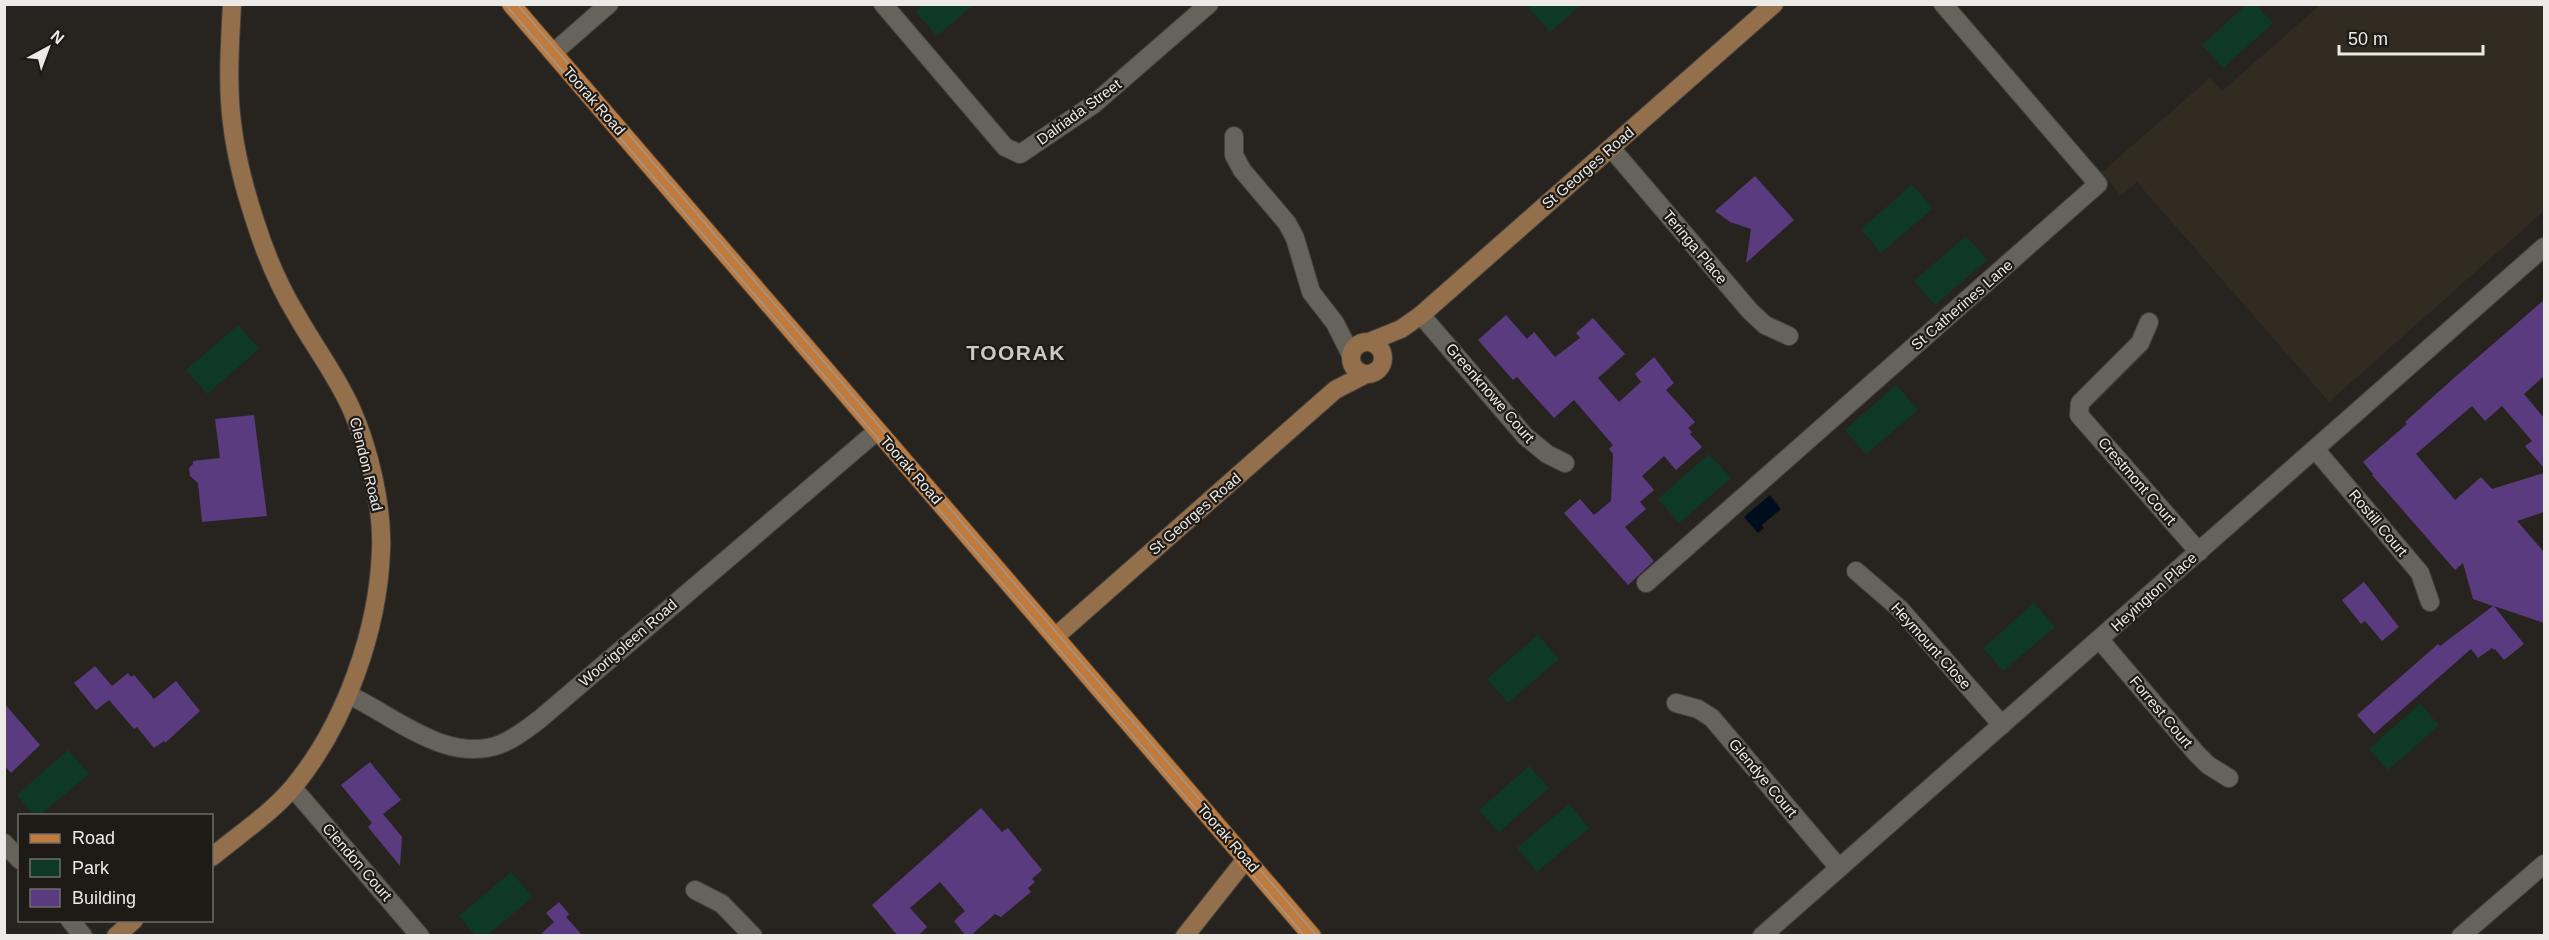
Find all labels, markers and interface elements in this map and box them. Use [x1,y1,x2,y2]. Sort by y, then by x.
north arrow [18,18,78,78]
scale bar [2339,18,2483,56]
text: N [48,27,67,47]
text: 50 m [2348,29,2388,49]
street label: Toorak Road [560,63,629,138]
street label: Dalriada Street [1033,75,1125,148]
street label: St Georges Road [1538,123,1637,212]
street label: Teringa Place [1660,206,1731,287]
street label: St Catherines Lane [1908,256,2016,353]
street label: Greenknowe Court [1443,340,1539,446]
district label: TOORAK [966,341,1066,364]
street label: Clendon Road [347,415,386,512]
street label: Toorak Road [877,432,946,507]
street label: Crestmont Court [2095,434,2180,528]
street label: St Georges Road [1145,469,1244,558]
street label: Rostill Court [2346,486,2412,560]
street label: Heyington Place [2107,549,2200,634]
street label: Woorigoleen Road [575,596,680,690]
street label: Heymount Close [1888,599,1975,693]
street label: Forrest Court [2126,672,2197,752]
street label: Glendye Court [1726,735,1802,821]
street label: Toorak Road [1194,800,1263,875]
legend [18,814,213,922]
street label: Clendon Court [319,820,396,904]
text: Road [72,828,115,848]
text: Park [72,858,110,878]
text: Building [72,888,136,908]

